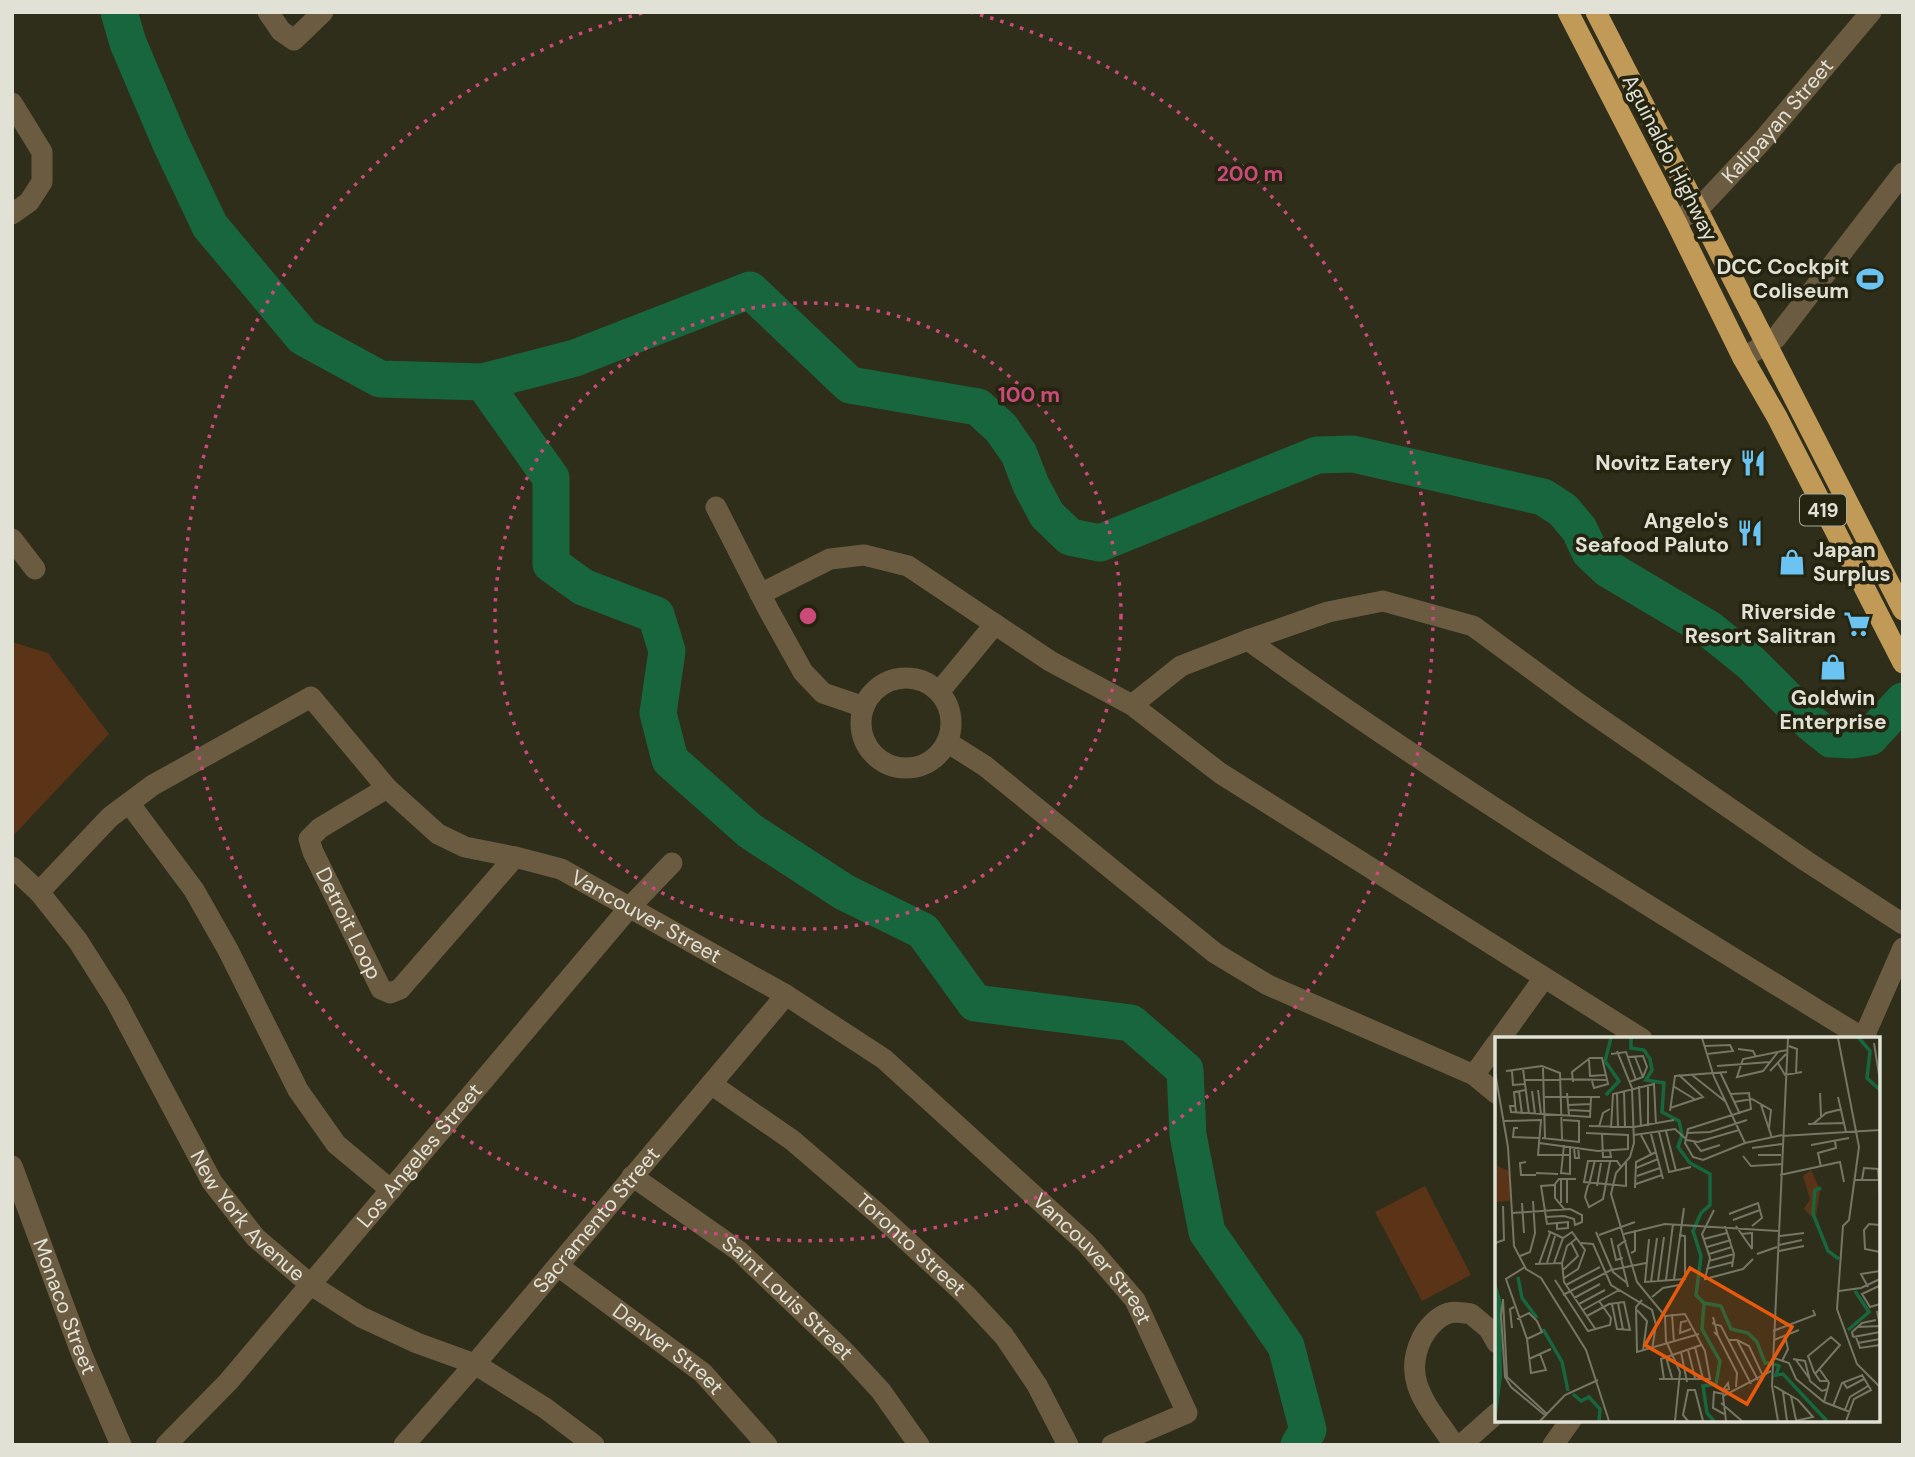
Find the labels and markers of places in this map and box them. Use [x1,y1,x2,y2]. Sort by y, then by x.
place label: DCC Cockpit Coliseum [1716,253,1849,305]
sports icon: DCC Cockpit Coliseum [1855,264,1885,294]
restaurant icon: Novitz Eatery [1738,448,1768,478]
place label: Novitz Eatery [1595,449,1732,477]
place label: Angelo's Seafood Paluto [1575,507,1729,559]
restaurant icon: Angelo's Seafood Paluto [1735,518,1765,548]
place label: Japan Surplus [1813,536,1891,588]
shop icon: Japan Surplus [1777,547,1807,577]
place label: Riverside Resort Salitran [1685,598,1836,650]
centre of rings [796,604,820,628]
supermarket icon: Riverside Resort Salitran [1842,609,1872,639]
shop icon: Goldwin Enterprise [1818,652,1848,682]
place label: Goldwin Enterprise [1779,684,1887,736]

